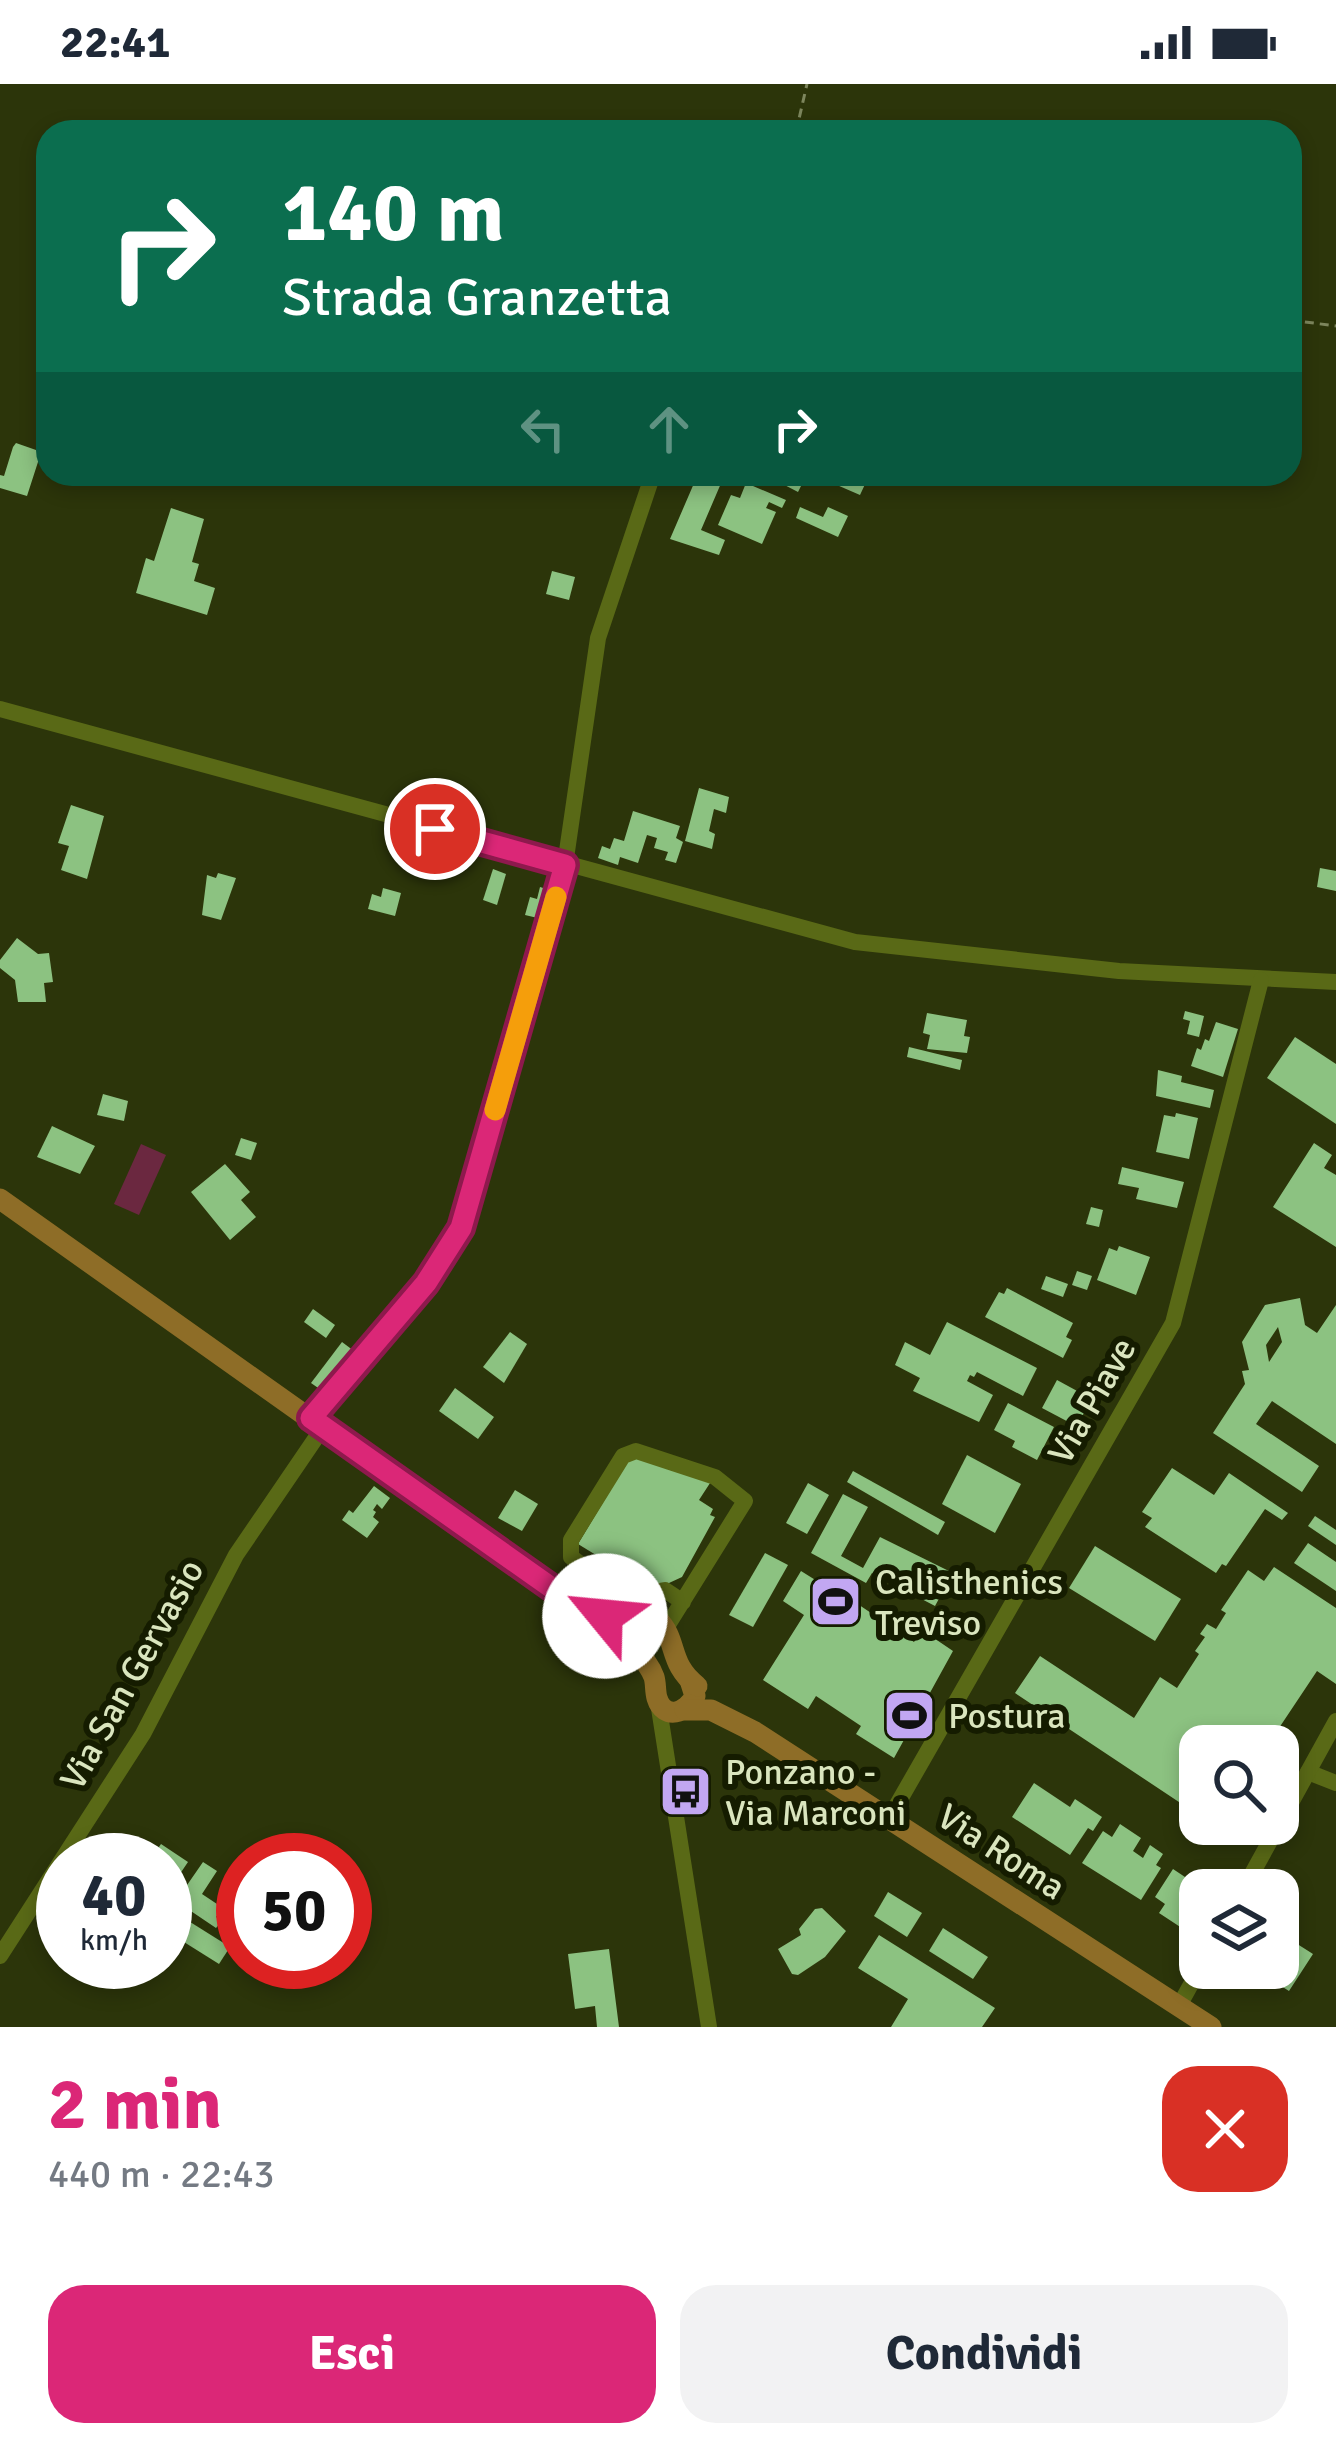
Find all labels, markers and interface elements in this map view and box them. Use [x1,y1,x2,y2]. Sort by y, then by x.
text: 22:41 [60,15,170,70]
text: 140 m [282,161,504,265]
icon: right [84,168,240,324]
text: Strada Granzetta [282,264,672,331]
icon: left [510,396,576,462]
icon: ahead [636,396,702,462]
icon: right [762,396,828,462]
pin [384,778,486,880]
icon: arrive [402,796,468,862]
street label: Via Piave [1038,1330,1146,1472]
street label: Via San Gervasio [50,1552,214,1798]
position arrow [542,1553,668,1679]
place label: Calisthenics Treviso [875,1560,1063,1646]
sports icon: Calisthenics Treviso [808,1574,864,1630]
sports icon: Postura [881,1687,937,1743]
place label: Postura [948,1694,1065,1739]
map controls [1179,1725,1299,1989]
button: search [1179,1725,1299,1845]
place label: Ponzano - Via Marconi [725,1750,906,1836]
bus stop icon: Ponzano - Via Marconi [658,1764,714,1820]
street label: Via Roma [929,1794,1074,1910]
speed limit sign: 50 [216,1833,372,1989]
text: 40 [82,1859,146,1933]
button: layers [1179,1869,1299,1989]
text: km/h [80,1922,148,1959]
text: 2 min [48,2060,222,2149]
button: close [1162,2066,1288,2192]
text: 440 m · 22:43 [48,2150,275,2198]
button: Esci [48,2285,656,2423]
button: Condividi [680,2285,1288,2423]

